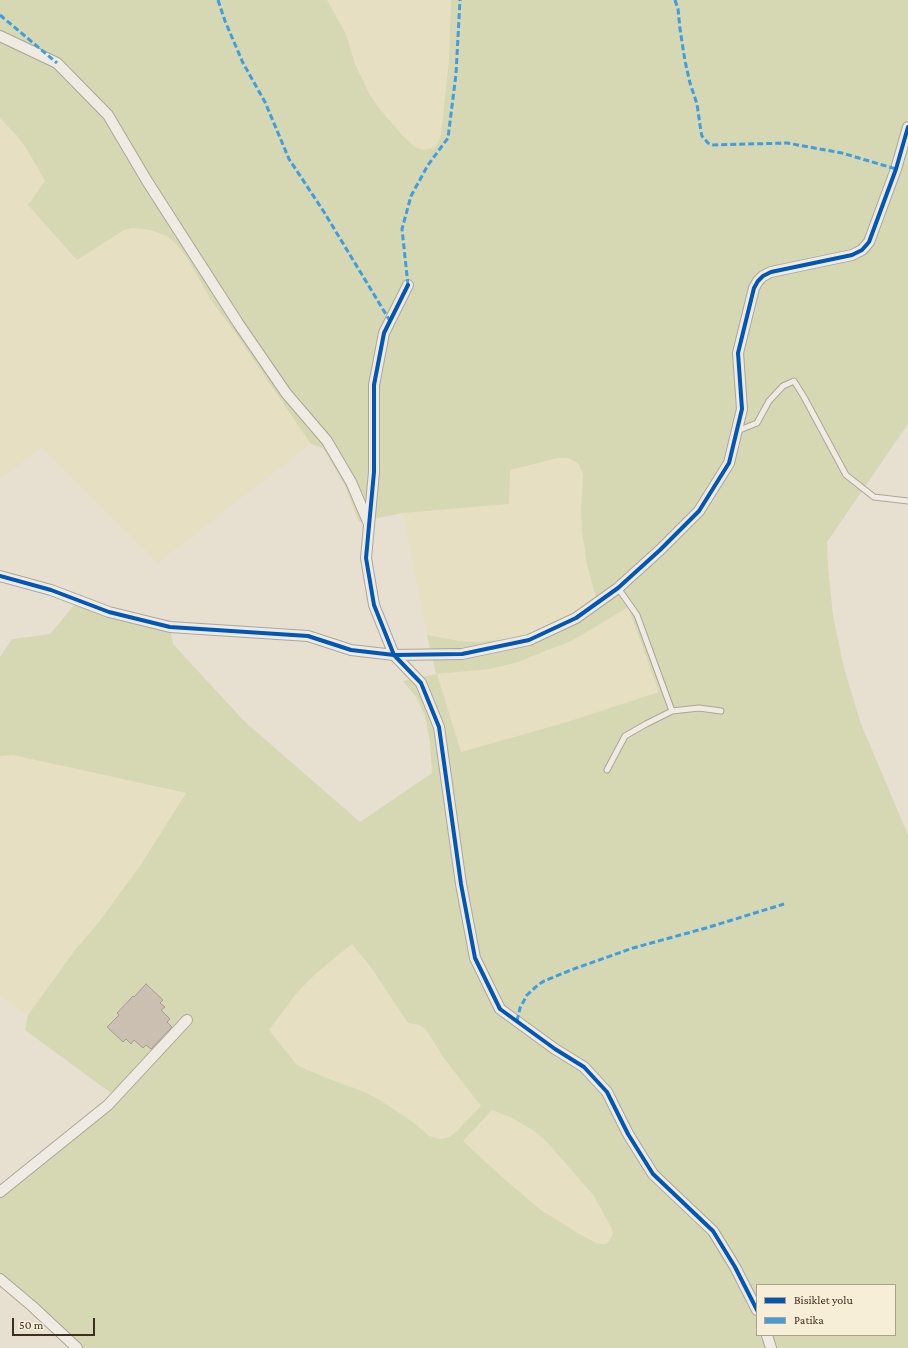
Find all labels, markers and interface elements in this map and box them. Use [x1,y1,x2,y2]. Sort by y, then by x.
legend [756,1284,896,1336]
text: Bisiklet yolu [794,1293,853,1307]
scale bar [14,1310,97,1336]
text: Patika [794,1313,824,1327]
text: 50 m [19,1318,43,1332]

